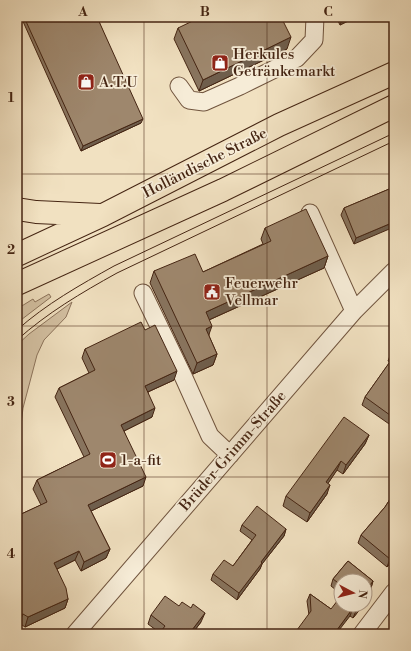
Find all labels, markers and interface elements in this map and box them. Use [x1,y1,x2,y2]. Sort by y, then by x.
text: A [77,4,88,20]
text: B [200,4,210,20]
text: C [323,4,333,20]
place label: Herkules Getränkemarkt [233,45,336,81]
shop icon: Herkules Getränkemarkt [210,53,230,73]
shop icon: A.T.U [76,72,96,92]
place label: A.T.U [98,73,137,92]
text: 1 [8,90,15,106]
street label: Holländische Straße [140,123,270,203]
text: 2 [7,242,15,258]
place label: Feuerwehr Vellmar [224,274,298,310]
public building icon: Feuerwehr Vellmar [202,282,222,302]
street label: Brüder-Grimm-Straße [175,387,290,516]
text: 3 [7,394,15,410]
sports icon: 1-a-fit [98,450,118,470]
place label: 1-a-fit [121,451,162,470]
text: 4 [7,546,16,562]
north arrow [333,573,373,613]
text: N [354,589,369,600]

